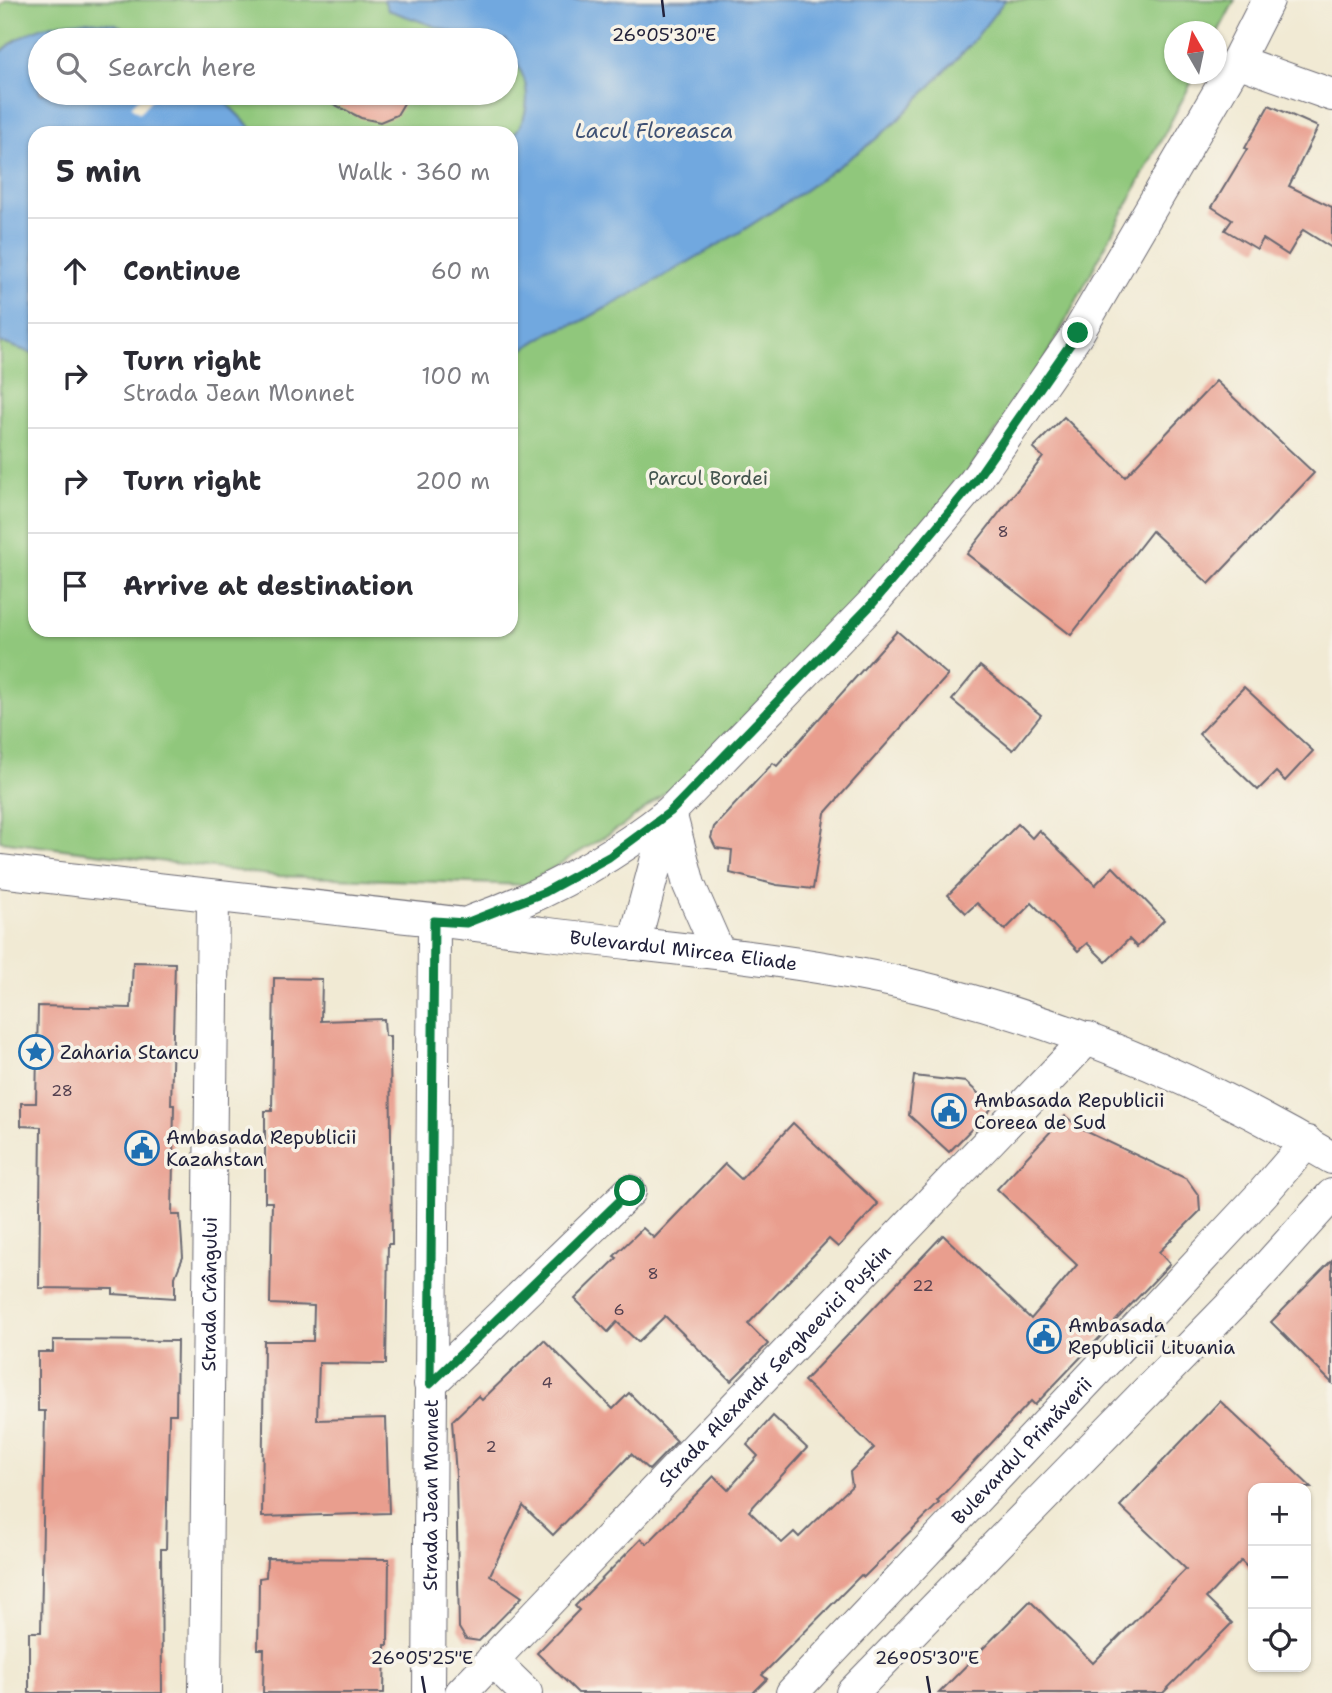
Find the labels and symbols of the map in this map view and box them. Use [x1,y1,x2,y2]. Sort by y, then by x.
north arrow [1164,21,1227,84]
text: 26°05'30"E [612,23,716,47]
water label: Lacul Floreasca [575,117,733,145]
route end [1062,317,1093,348]
park label: Parcul Bordei [648,466,768,491]
house number: 8 [997,521,1009,542]
street label: Bulevardul Mircea Eliade [568,924,799,976]
place icon: Zaharia Stancu [17,1033,55,1071]
place label: Zaharia Stancu [60,1040,199,1065]
house number: 28 [51,1080,73,1101]
place label: Ambasada Republicii Coreea de Sud [974,1088,1165,1135]
public building icon: Ambasada Republicii Coreea de Sud [930,1092,968,1130]
place label: Ambasada Republicii Kazahstan [166,1125,357,1172]
public building icon: Ambasada Republicii Kazahstan [123,1129,161,1167]
route start [614,1175,645,1206]
street label: Strada Crângului [196,1217,222,1371]
street label: Strada Alexandr Sergheevici Pușkin [653,1239,896,1492]
house number: 8 [647,1263,659,1284]
house number: 22 [912,1275,934,1296]
house number: 6 [613,1299,625,1320]
place label: Ambasada Republicii Lituania [1068,1313,1235,1360]
public building icon: Ambasada Republicii Lituania [1025,1317,1063,1355]
street label: Bulevardul Primăverii [946,1371,1097,1529]
house number: 4 [541,1372,553,1393]
street label: Strada Jean Monnet [417,1399,443,1591]
house number: 2 [485,1436,497,1457]
text: 26°05'25"E [371,1646,473,1670]
text: 26°05'30"E [875,1646,979,1670]

